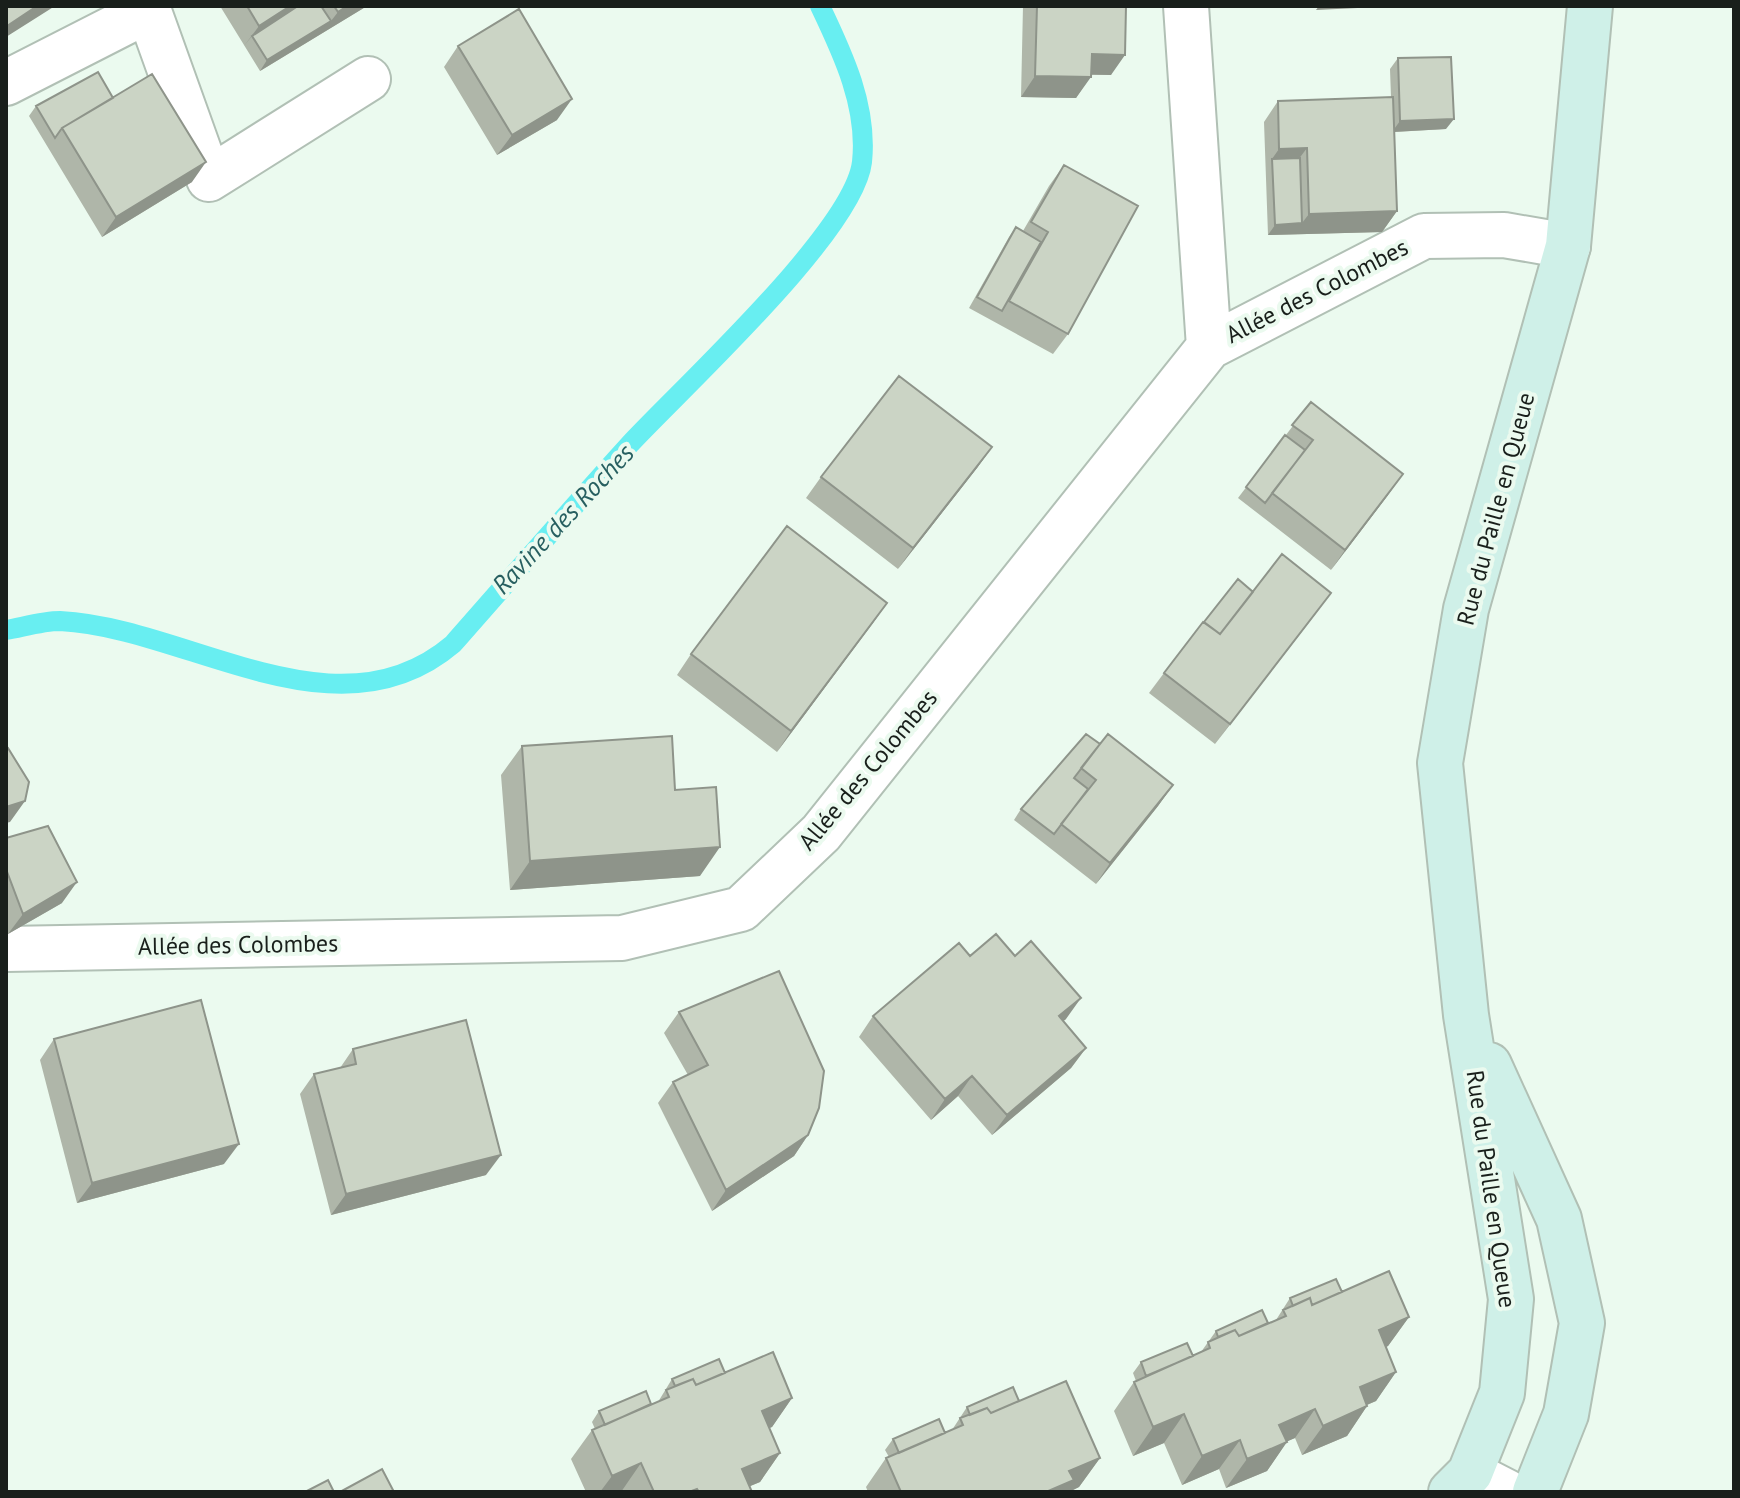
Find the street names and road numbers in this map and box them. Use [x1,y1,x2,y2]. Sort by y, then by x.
street label: Allée des Colombes [1220,231,1413,350]
street label: Rue du Paille en Queue [1450,389,1542,629]
street label: Allée des Colombes [791,683,944,856]
street label: Allée des Colombes [137,927,339,962]
street label: Rue du Paille en Queue [1459,1068,1524,1310]

